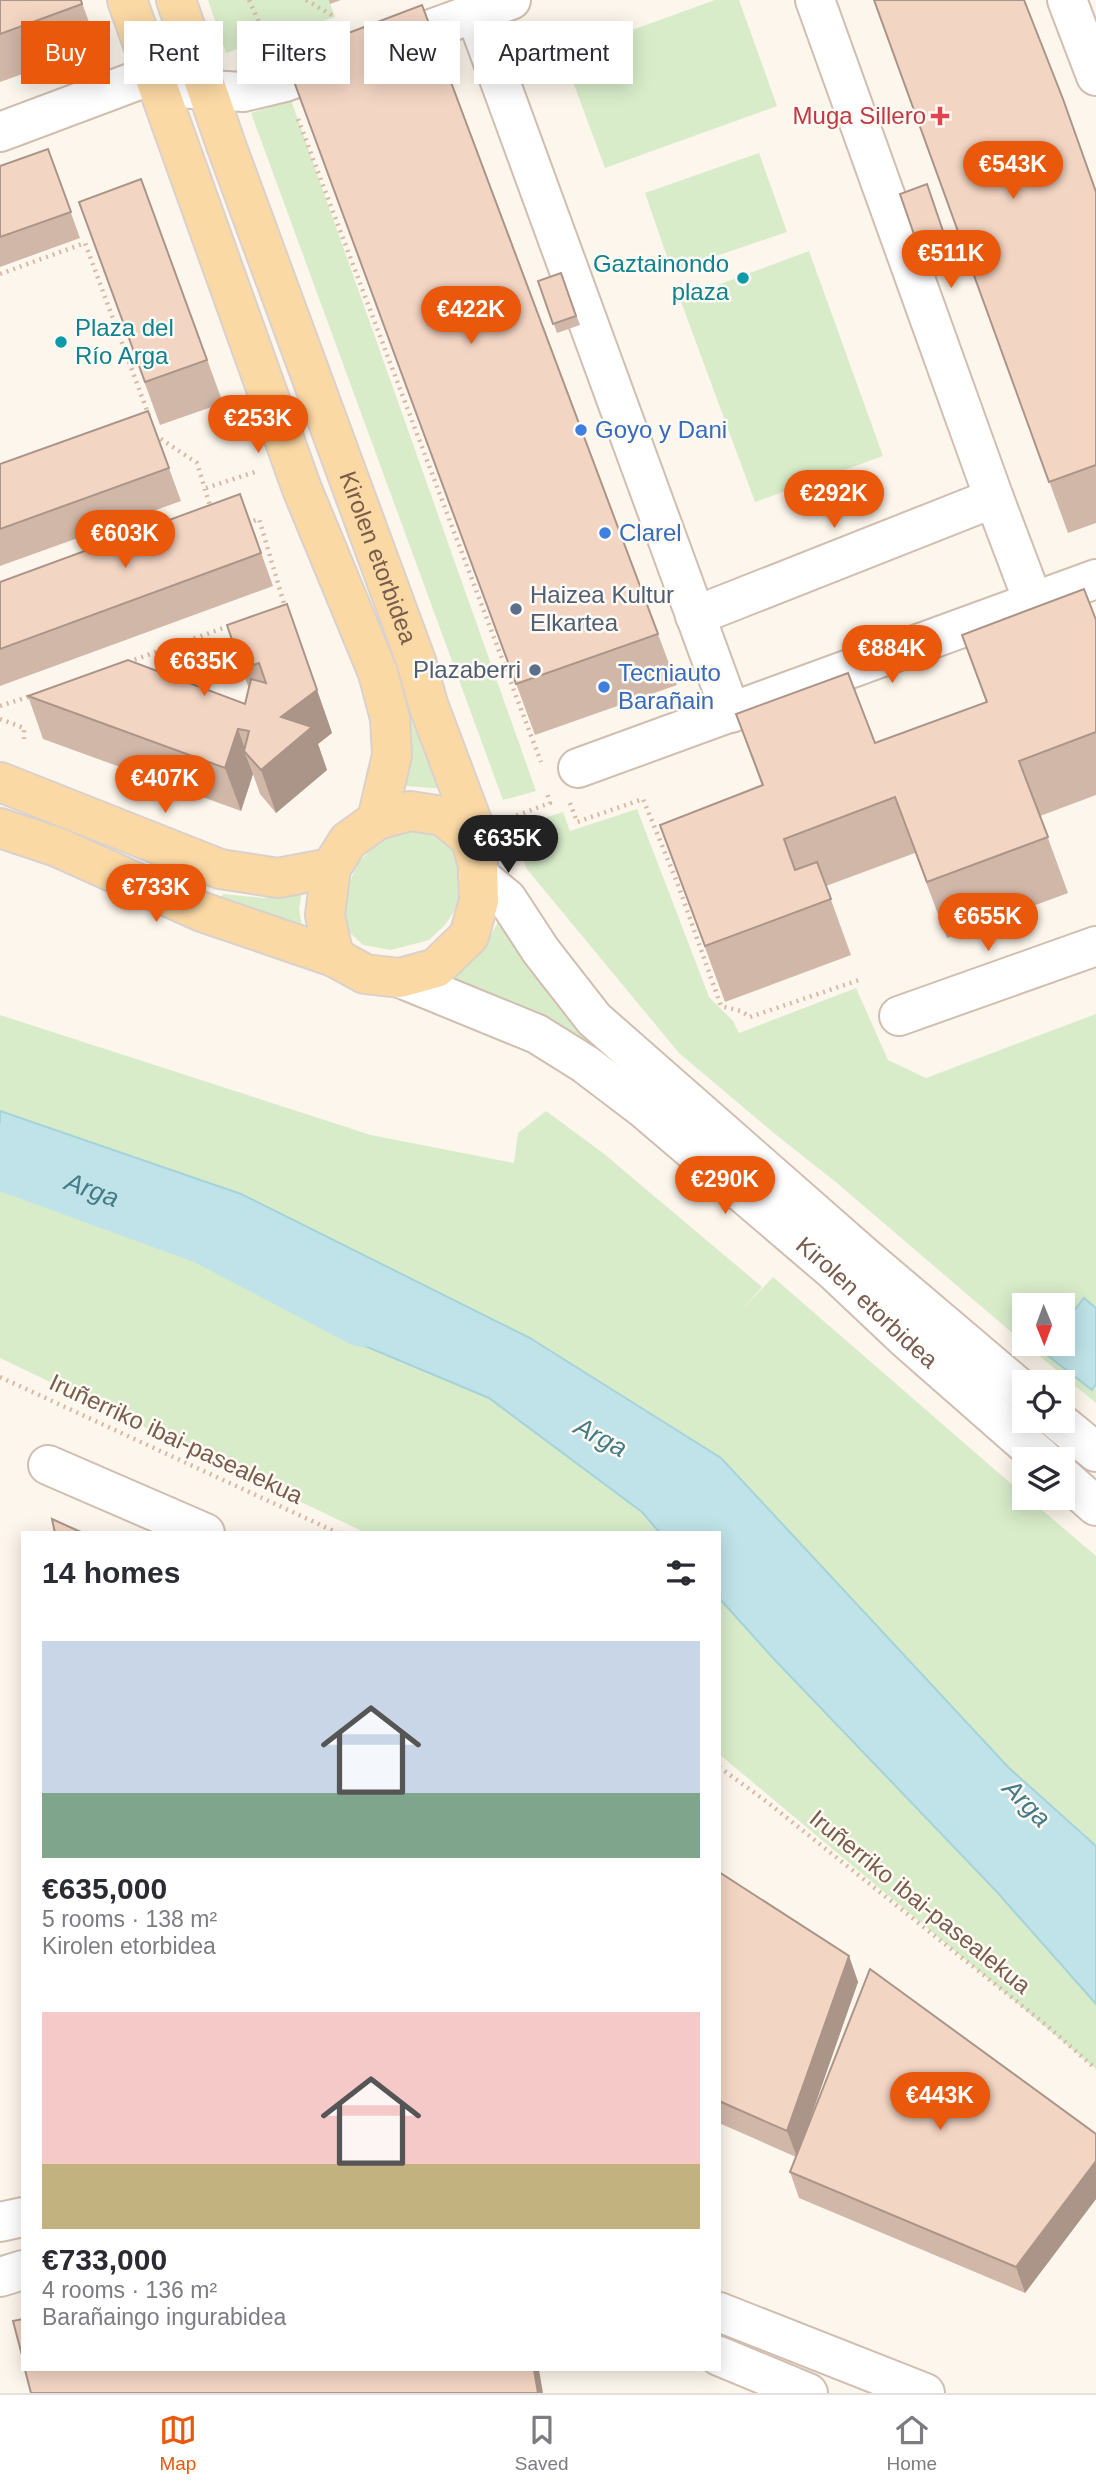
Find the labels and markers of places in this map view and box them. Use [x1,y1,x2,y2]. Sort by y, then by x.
place label: Muga Sillero [793,102,926,129]
marker: Muga Sillero [932,108,948,124]
pin: €543K [964,142,1062,201]
pin: €511K [902,230,1000,290]
place label: Gaztainondo plaza [593,250,730,305]
marker: Gaztainondo plaza [735,270,751,286]
pin: €422K [422,286,520,346]
place label: Plaza del Río Arga [75,314,174,369]
marker: Plaza del Río Arga [53,334,69,350]
pin: €253K [209,396,307,455]
place label: Goyo y Dani [595,416,727,443]
marker: Goyo y Dani [573,422,589,438]
pin: €292K [785,470,883,530]
pin: €603K [76,510,174,570]
place label: Clarel [619,519,682,546]
marker: Clarel [597,525,613,541]
place label: Haizea Kultur Elkartea [530,581,674,636]
marker: Haizea Kultur Elkartea [508,601,524,617]
pin: €884K [843,626,941,685]
pin: €635K [155,638,253,698]
place label: Plazaberri [413,656,521,683]
place label: Tecniauto Barañain [618,659,721,714]
marker: Plazaberri [527,662,543,678]
marker: Tecniauto Barañain [596,679,612,695]
pin: €407K [116,756,214,815]
pin: €635K [459,816,557,875]
pin: €733K [107,864,205,924]
pin: €655K [939,894,1037,953]
pin: €290K [676,1156,774,1216]
pin: €443K [891,2072,989,2132]

